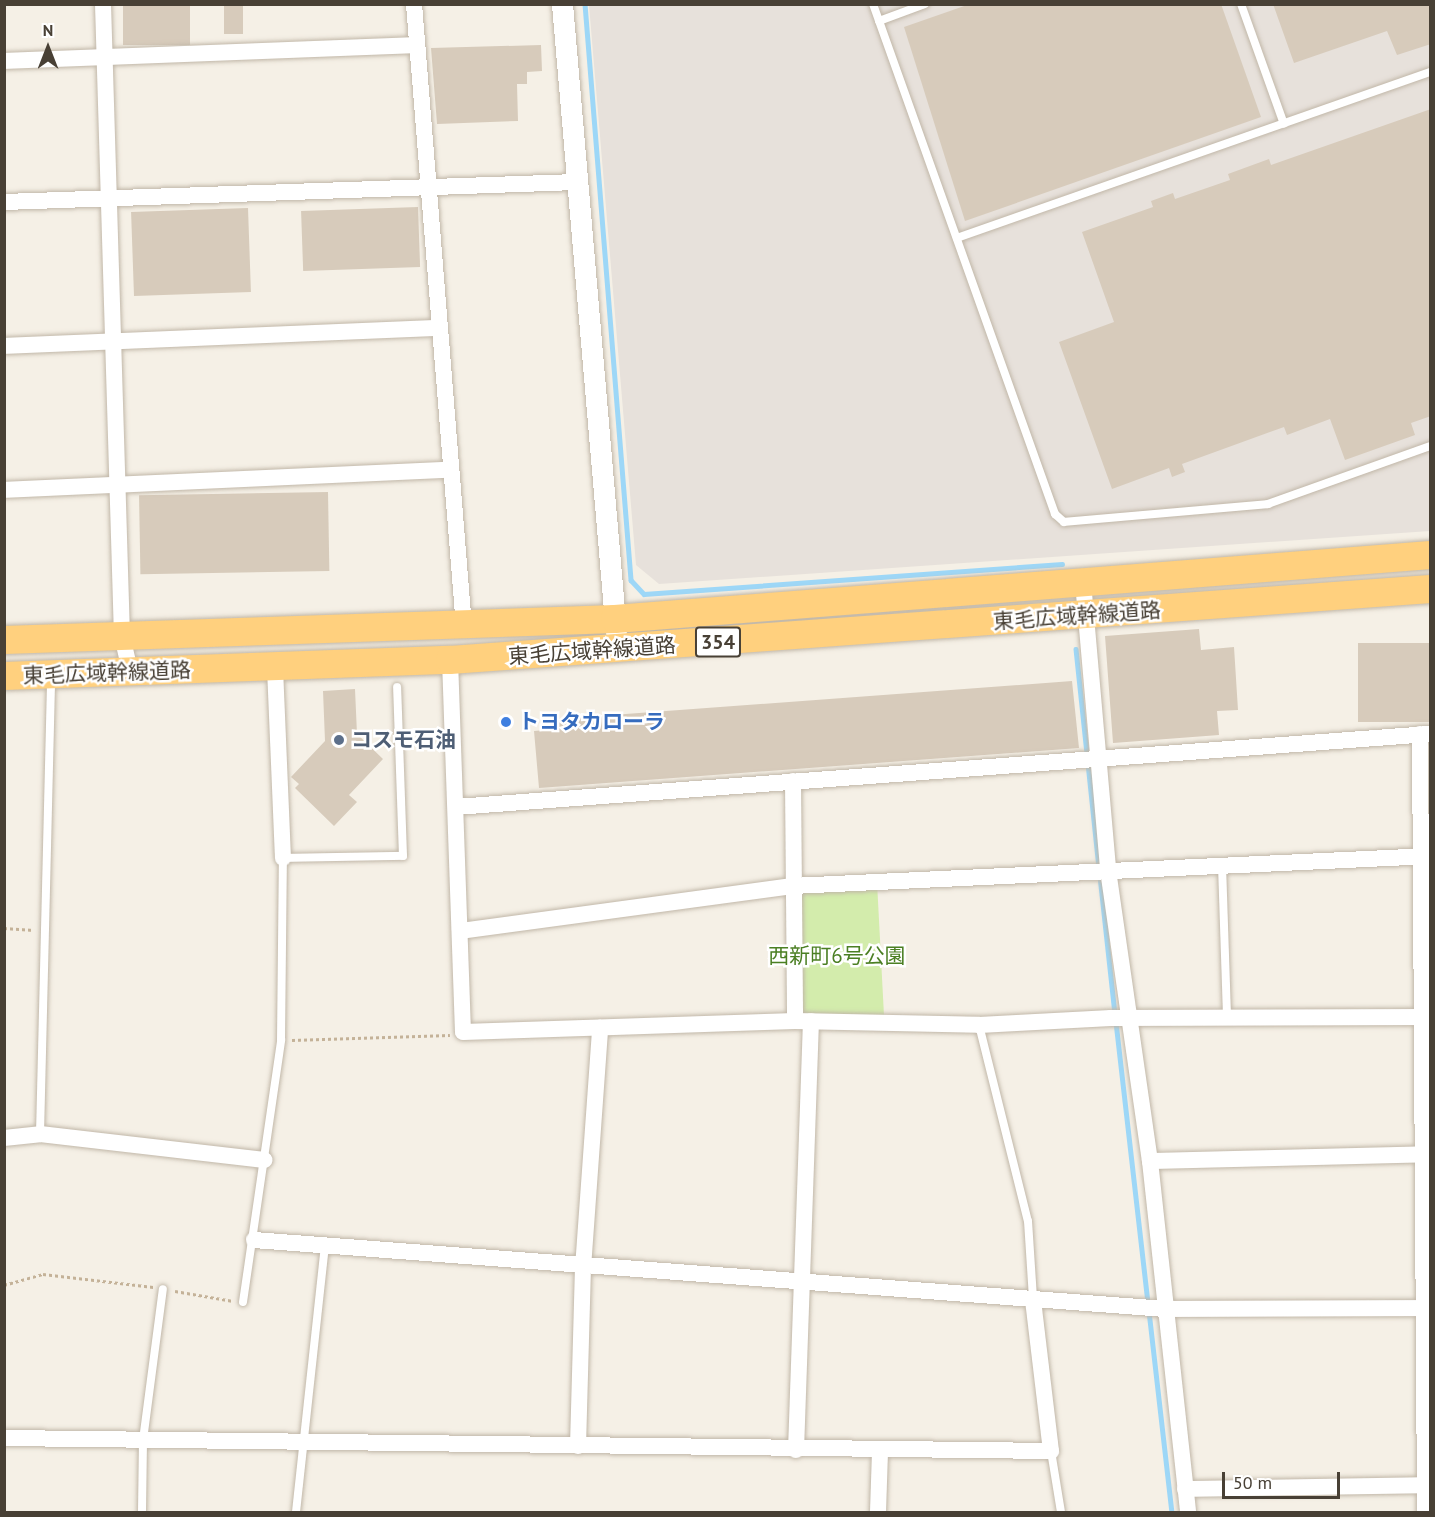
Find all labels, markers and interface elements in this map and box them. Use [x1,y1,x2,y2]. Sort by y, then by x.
north arrow [18,18,78,78]
text: N [43,20,53,40]
street label: 東毛広域幹線道路 [992,598,1162,634]
road number: 354 [694,625,742,659]
street label: 東毛広域幹線道路 [507,633,677,669]
street label: 東毛広域幹線道路 [23,657,191,689]
place label: トヨタカローラ [518,709,665,735]
marker: トヨタカローラ [499,715,513,729]
place label: コスモ石油 [351,727,456,753]
marker: コスモ石油 [332,733,346,747]
park label: 西新町6号公園 [768,943,906,969]
scale bar [1225,1460,1344,1498]
text: 50 m [1233,1471,1272,1494]

